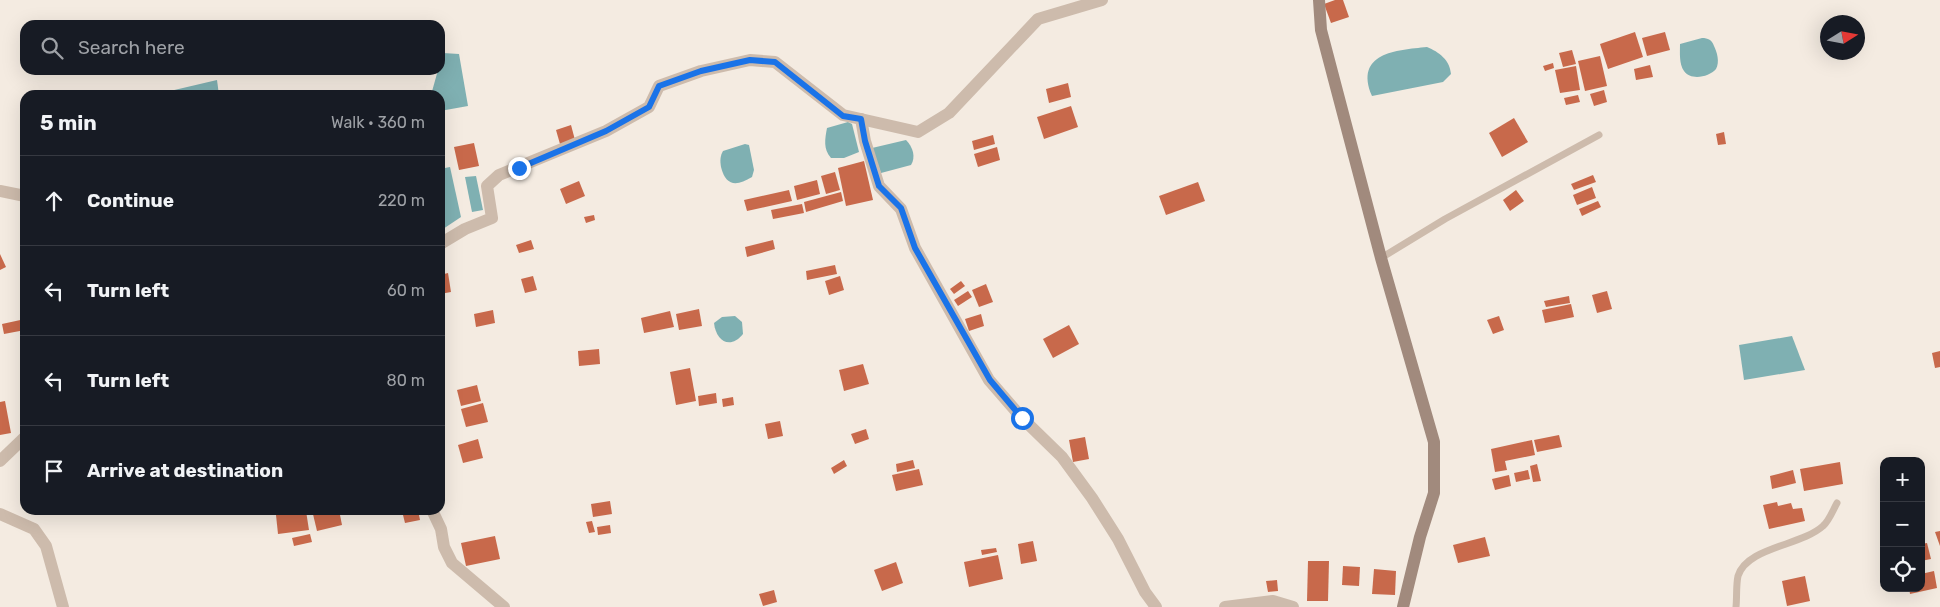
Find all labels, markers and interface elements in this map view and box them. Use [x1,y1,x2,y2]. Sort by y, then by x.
north arrow [1820,15,1865,60]
search box [20,20,445,75]
icon: search [38,34,66,62]
text: Search here [78,36,185,59]
text: 5 min [40,110,97,135]
text: Walk · 360 m [331,113,425,132]
route end [508,157,531,180]
icon: ahead [40,187,68,215]
text: Continue [87,189,174,212]
text: 220 m [378,191,425,210]
icon: left [40,277,68,305]
text: Turn left [87,279,169,302]
text: 60 m [387,281,425,300]
icon: left [40,367,68,395]
text: Turn left [87,369,169,392]
text: 80 m [387,371,425,390]
route start [1011,407,1034,430]
icon: arrive [40,457,68,485]
map controls [1880,457,1925,592]
button: + [1880,457,1925,502]
text: Arrive at destination [87,459,283,482]
button: − [1880,502,1925,547]
button: locate [1880,547,1925,592]

